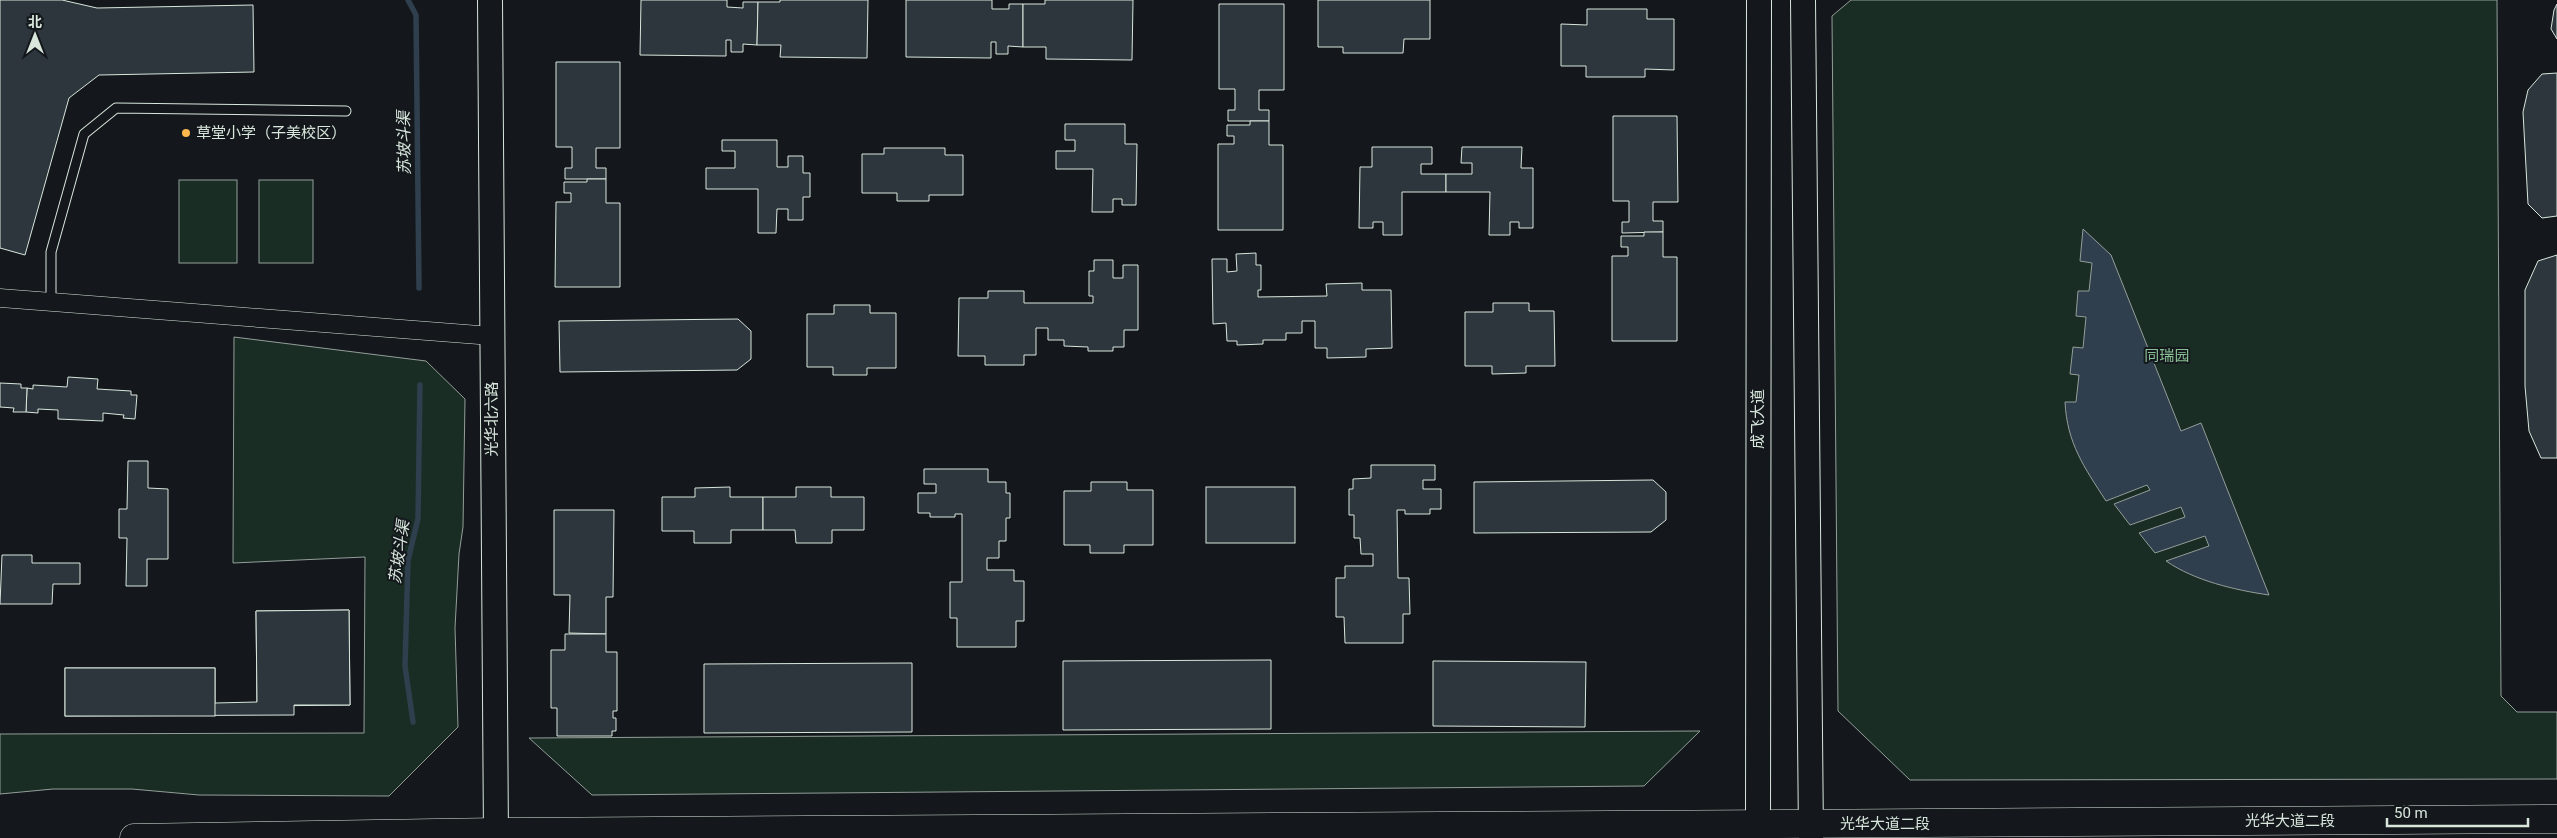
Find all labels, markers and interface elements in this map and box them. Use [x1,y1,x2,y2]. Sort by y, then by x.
north arrow [10,10,60,60]
text: 北 [28,14,42,30]
water label: 苏坡斗渠 [394,109,414,175]
place label: 草堂小学（子美校区） [196,124,346,142]
marker: 草堂小学（子美校区） [180,127,192,139]
park label: 同瑞园 [2144,347,2190,365]
street label: 光华北六路 [483,381,501,457]
street label: 成飞大道 [1749,389,1767,449]
water label: 苏坡斗渠 [385,517,413,585]
scale bar [2387,796,2528,828]
text: 50 m [2394,804,2428,822]
street label: 光华大道二段 [2245,812,2335,830]
street label: 光华大道二段 [1840,815,1930,833]

